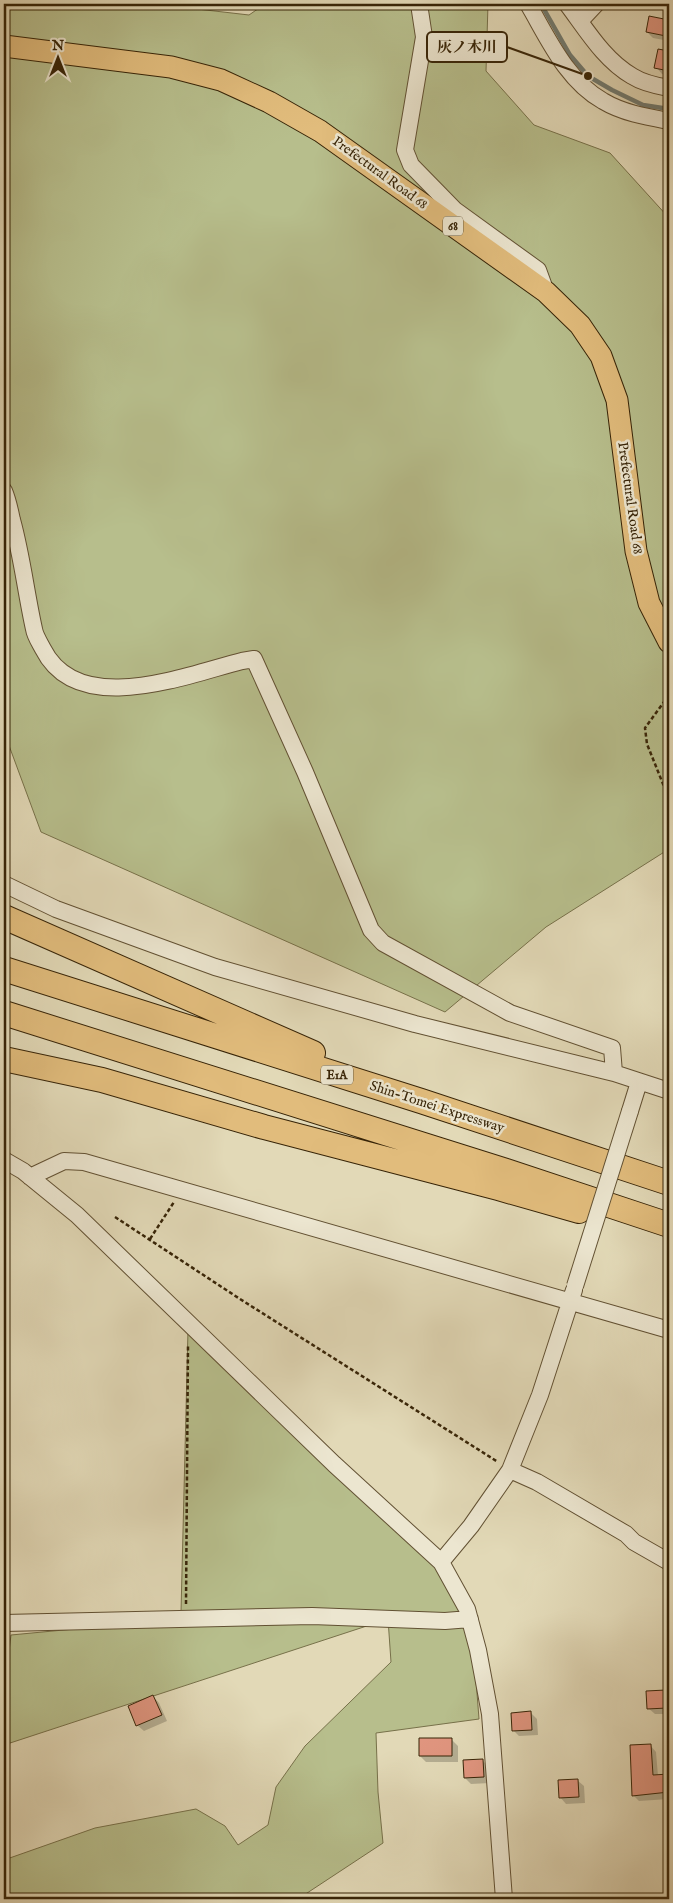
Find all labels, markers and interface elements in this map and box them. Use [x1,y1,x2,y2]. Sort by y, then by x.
north arrow [32,32,82,82]
callout: 灰ノ木川 [427,32,507,62]
text: N [51,37,64,55]
text: 灰ノ木川 [437,38,497,57]
street label: Prefectural Road 68 [329,132,431,214]
road number: 68 [443,217,463,236]
street label: Prefectural Road 68 [613,441,647,555]
road number: E1A [321,1066,353,1084]
street label: Shin-Tomei Expressway [368,1077,507,1137]

